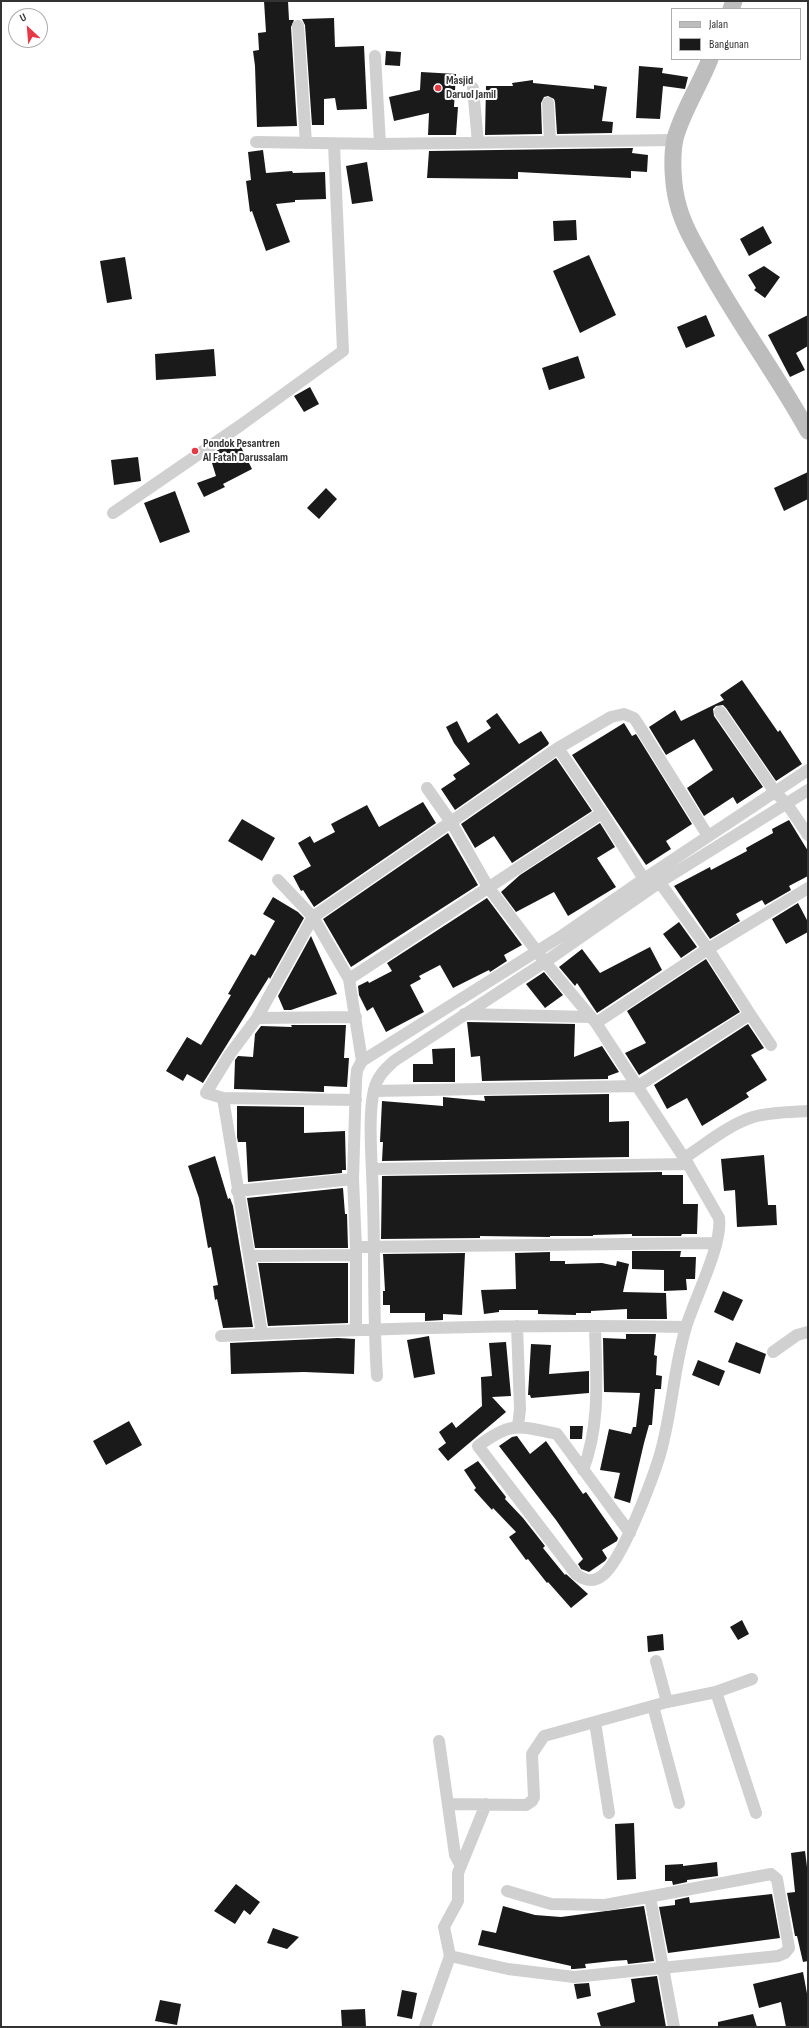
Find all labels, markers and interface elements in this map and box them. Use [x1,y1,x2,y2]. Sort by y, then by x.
north arrow [8,8,48,48]
legend [671,8,801,60]
text: U [18,11,28,25]
text: Jalan [709,17,728,32]
text: Bangunan [709,37,749,52]
place label: Masjid Daruol Jamil [446,74,496,102]
marker: Masjid Daruol Jamil [433,83,443,93]
place label: Pondok Pesantren Al Fatah Darussalam [203,437,288,465]
marker: Pondok Pesantren Al Fatah Darussalam [190,446,200,456]

